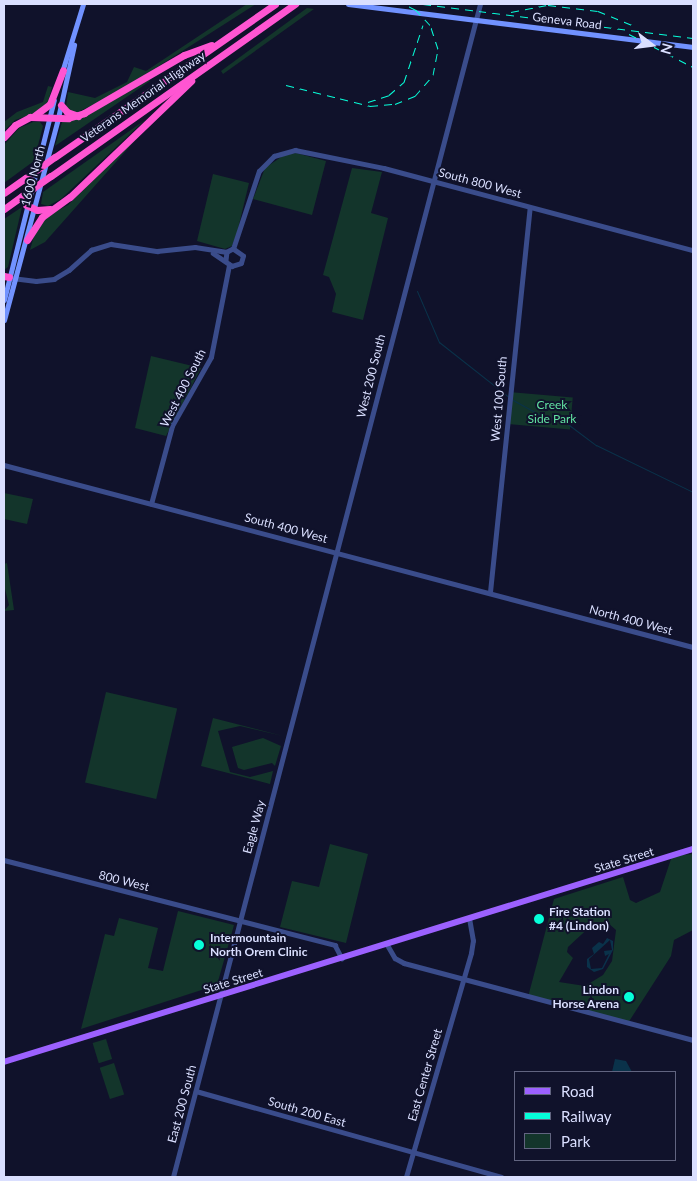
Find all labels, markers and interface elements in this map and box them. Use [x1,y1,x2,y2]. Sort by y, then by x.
street label: Geneva Road [532,10,602,32]
north arrow [627,20,677,70]
text: N [657,42,677,56]
street label: Veterans Memorial Highway [78,48,208,146]
street label: 1600 North [18,144,48,208]
street label: South 800 West [437,165,523,201]
street label: West 200 South [354,333,388,419]
street label: West 400 South [157,347,209,429]
street label: West 100 South [488,356,510,442]
park label: Creek Side Park [528,398,576,426]
street label: South 400 West [243,510,329,546]
street label: North 400 West [588,602,674,638]
street label: Eagle Way [240,799,268,855]
street label: State Street [592,844,656,876]
street label: 800 West [97,868,151,894]
place label: Fire Station #4 (Lindon) [549,905,611,933]
marker: Fire Station #4 (Lindon) [533,913,545,925]
place label: Intermountain North Orem Clinic [210,931,307,959]
marker: Intermountain North Orem Clinic [192,938,206,952]
street label: State Street [201,965,265,997]
place label: Lindon Horse Arena [552,983,619,1011]
marker: Lindon Horse Arena [623,991,635,1003]
street label: East Center Street [405,1027,445,1123]
street label: East 200 South [165,1063,199,1145]
legend [514,1071,677,1161]
text: Road [561,1082,594,1100]
street label: South 200 East [266,1094,348,1130]
text: Railway [561,1107,612,1125]
text: Park [561,1132,590,1150]

